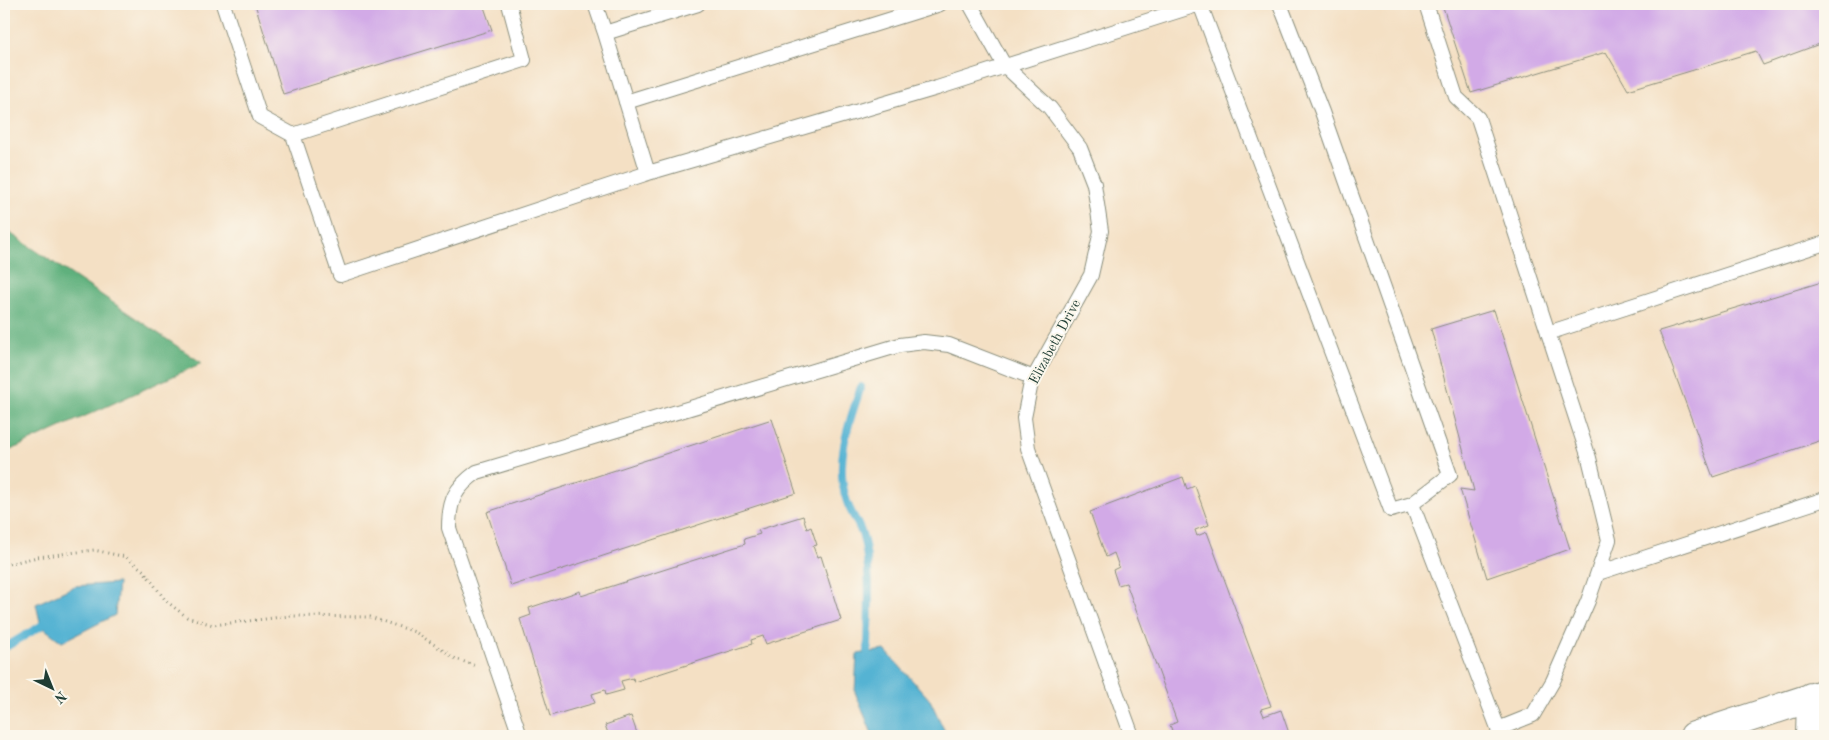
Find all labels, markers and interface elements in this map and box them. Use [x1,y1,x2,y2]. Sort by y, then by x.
street label: Elizabeth Drive [1027,297,1083,387]
north arrow [28,662,78,712]
text: N [51,688,69,706]

